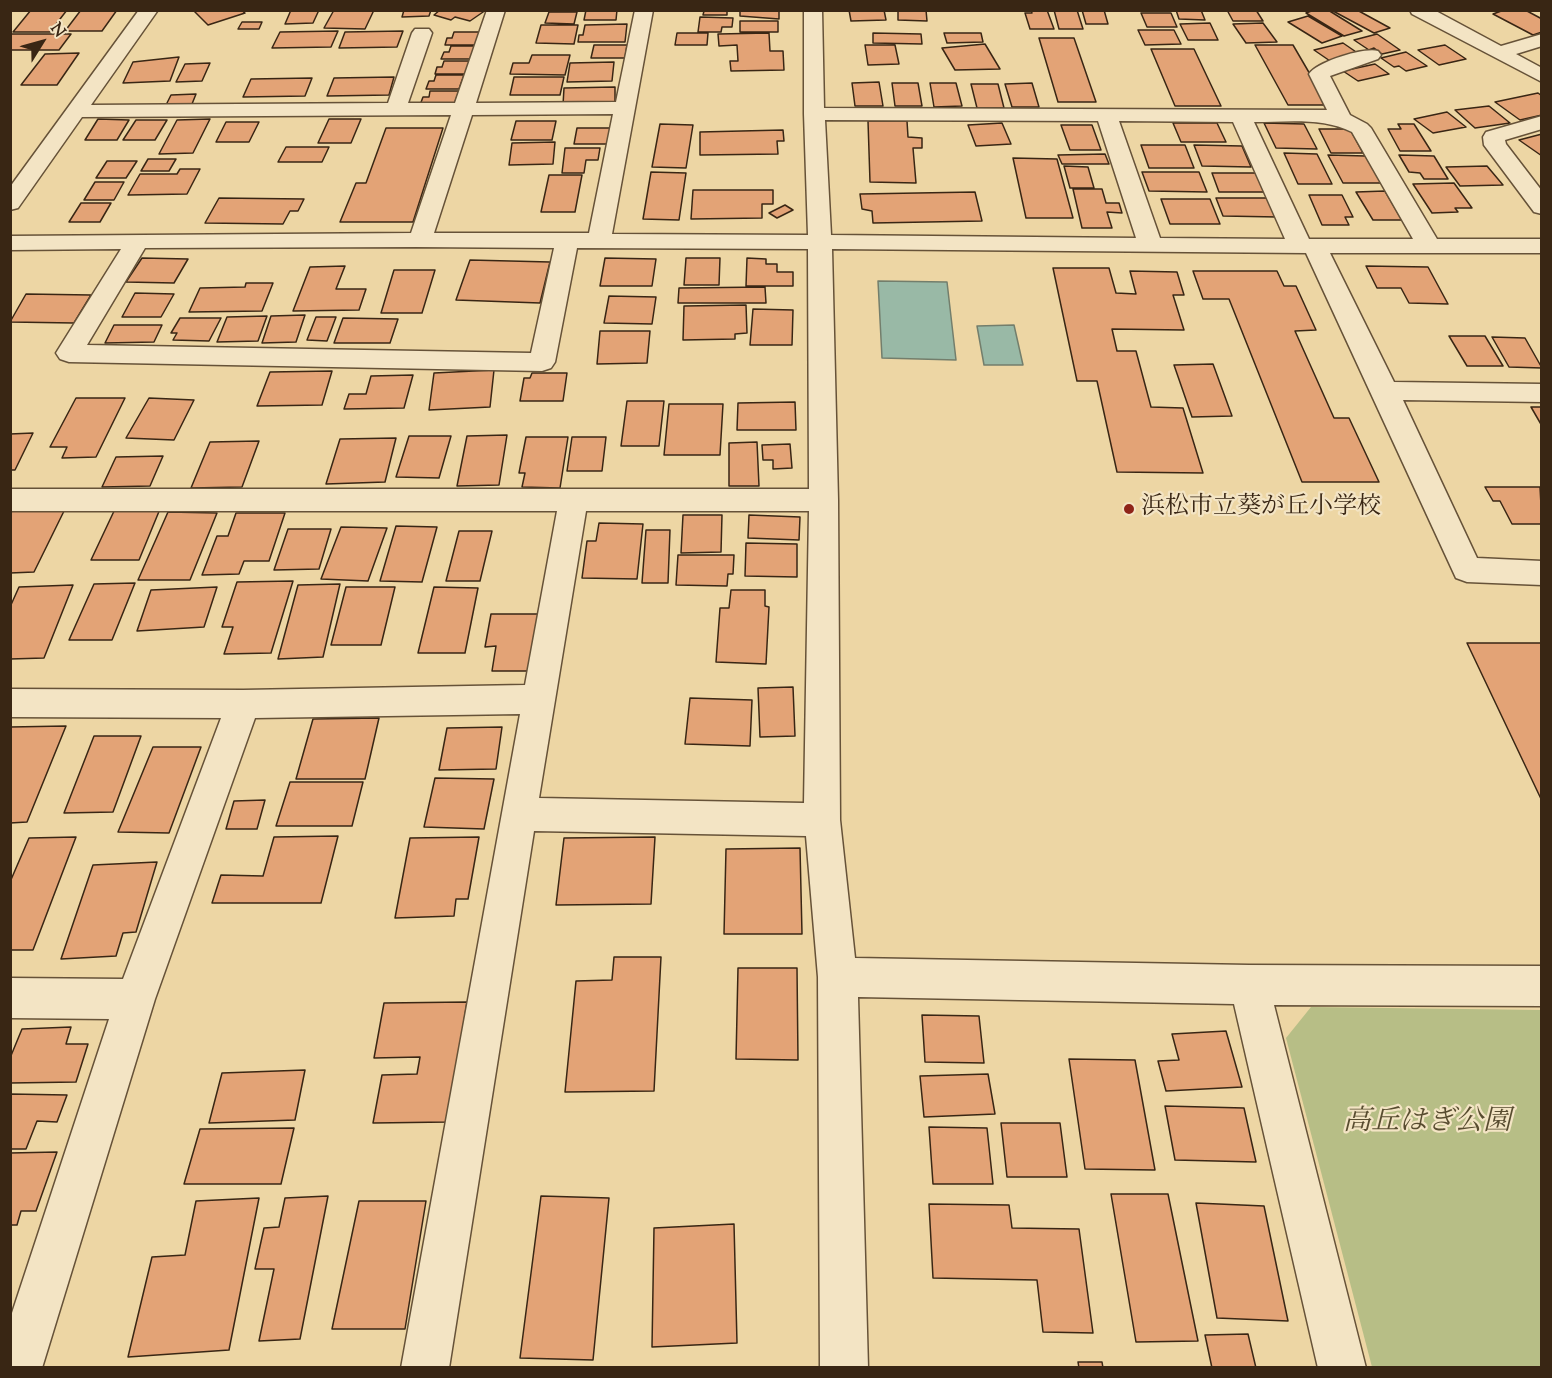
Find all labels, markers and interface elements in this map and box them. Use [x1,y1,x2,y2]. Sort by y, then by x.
north arrow [12,12,72,72]
text: N [44,19,70,43]
place label: 浜松市立葵が丘小学校 [1141,495,1381,523]
marker: 浜松市立葵が丘小学校 [1122,502,1136,516]
park label: 高丘はぎ公園 [1343,1107,1511,1141]

